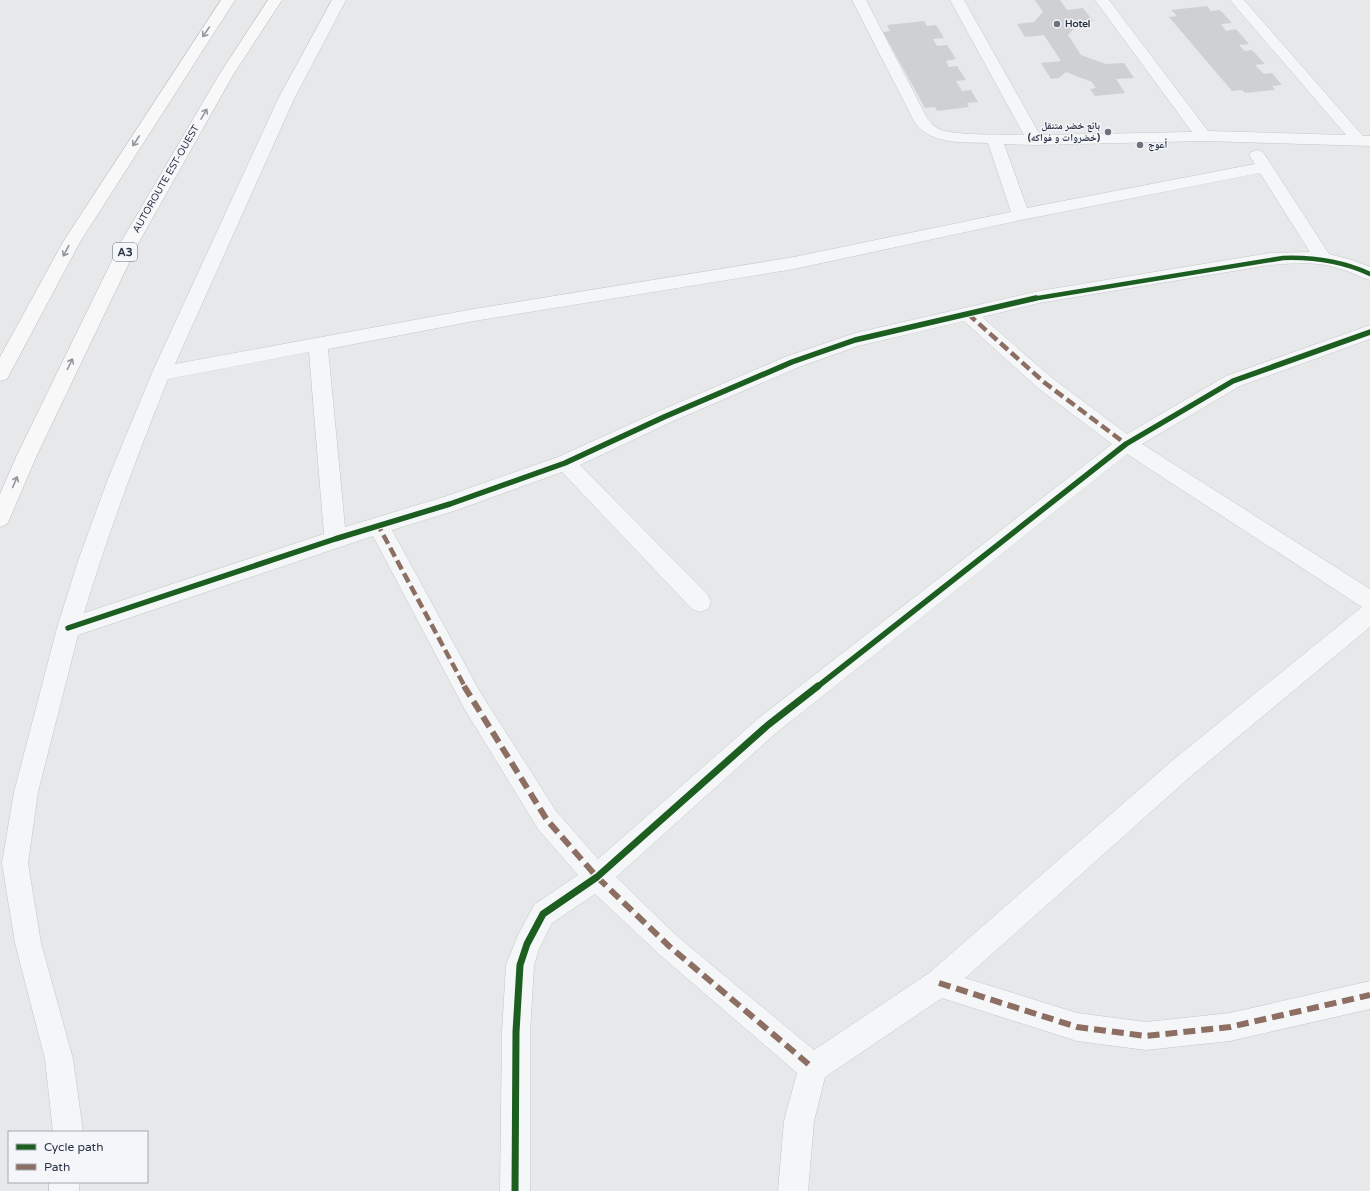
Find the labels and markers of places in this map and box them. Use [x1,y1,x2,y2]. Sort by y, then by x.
place label: Hotel [1065,18,1090,30]
marker: Hotel [1052,19,1062,29]
place label: بائع خضر متنقل (خضروات و فواكه) [1028,120,1100,144]
marker: بائع خضر متنقل (خضروات و فواكه) [1103,127,1113,137]
place label: أعوج [1148,138,1168,152]
marker: أعوج [1135,140,1145,150]

